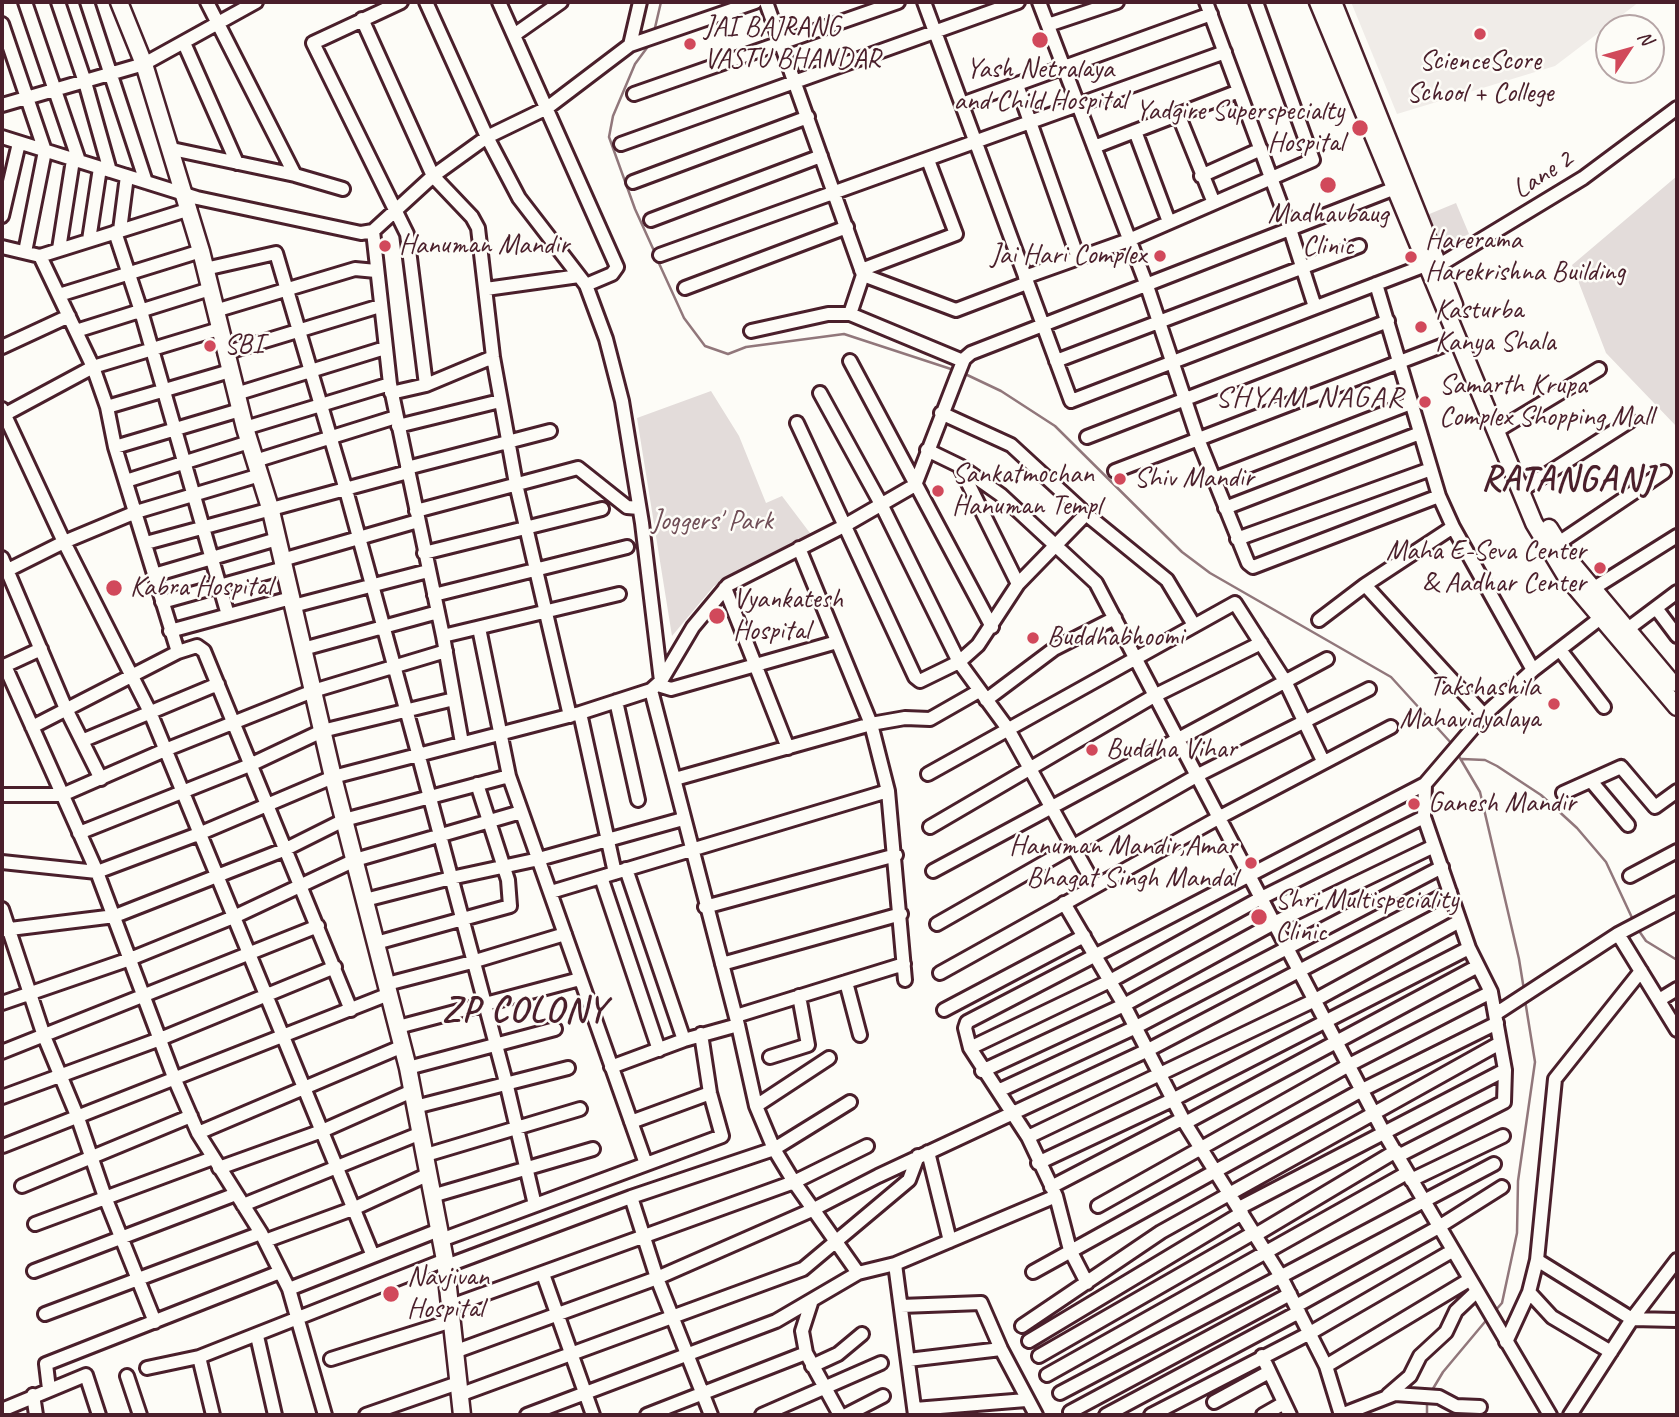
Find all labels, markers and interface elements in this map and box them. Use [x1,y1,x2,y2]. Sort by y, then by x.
place label: JAI BAJRANG VASTU BHANDAR [704,11,880,77]
north arrow [1595,14,1665,84]
marker: ScienceScore School + College [1472,26,1488,42]
text: N [1632,26,1659,50]
marker: Yash Netralaya and Child Hospital [1030,30,1050,50]
marker: JAI BAJRANG VASTU BHANDAR [682,36,698,52]
place label: ScienceScore School + College [1407,45,1553,111]
place label: Yash Netralaya and Child Hospital [953,53,1127,119]
place label: Yadgire Superspecialty Hospital [1135,95,1344,161]
marker: Yadgire Superspecialty Hospital [1350,118,1370,138]
street label: Lane 2 [1506,143,1580,207]
marker: Madhavbaug Clinic [1318,175,1338,195]
place label: Madhavbaug Clinic [1268,198,1388,264]
place label: Harerama Harekrishna Building [1425,224,1625,290]
place label: Hanuman Mandir [399,229,569,263]
marker: Hanuman Mandir [377,238,393,254]
place label: Jai Hari Complex [991,239,1146,273]
marker: Jai Hari Complex [1152,248,1168,264]
marker: Harerama Harekrishna Building [1403,249,1419,265]
place label: Kasturba Kanya Shala [1435,294,1556,360]
marker: Kasturba Kanya Shala [1413,319,1429,335]
place label: SBI [224,329,263,363]
marker: SBI [202,338,218,354]
place label: Samarth Krupa Complex Shopping Mall [1439,369,1653,435]
district label: SHYAM NAGAR [1217,380,1403,416]
marker: Samarth Krupa Complex Shopping Mall [1417,394,1433,410]
place label: Sankatmochan Hanuman Templ [952,458,1101,524]
district label: RATANGANJ [1484,460,1652,502]
place label: Shiv Mandir [1134,462,1254,496]
marker: Shiv Mandir [1112,471,1128,487]
marker: Sankatmochan Hanuman Templ [930,483,946,499]
park label: Joggers' Park [651,505,773,539]
place label: Maha E-Seva Center & Aadhar Center [1386,535,1586,601]
marker: Maha E-Seva Center & Aadhar Center [1592,560,1608,576]
place label: Kabra Hospital [130,571,272,605]
marker: Kabra Hospital [104,578,124,598]
place label: Vyankatesh Hospital [733,583,843,649]
marker: Vyankatesh Hospital [707,606,727,626]
place label: Buddhabhoomi [1047,621,1183,655]
marker: Buddhabhoomi [1025,630,1041,646]
place label: Takshashila Mahavidyalaya [1399,671,1540,737]
marker: Takshashila Mahavidyalaya [1546,696,1562,712]
place label: Buddha Vihar [1106,733,1237,767]
marker: Buddha Vihar [1084,742,1100,758]
place label: Ganesh Mandir [1428,787,1576,821]
marker: Ganesh Mandir [1406,796,1422,812]
place label: Hanuman Mandir,Amar Bhagat Singh Mandal [1009,830,1237,896]
marker: Hanuman Mandir,Amar Bhagat Singh Mandal [1243,855,1259,871]
place label: Shri Multispeciality Clinic [1275,884,1458,950]
marker: Shri Multispeciality Clinic [1249,907,1269,927]
district label: ZP COLONY [444,991,606,1033]
place label: Navjivan Hospital [407,1261,489,1327]
marker: Navjivan Hospital [381,1284,401,1304]

